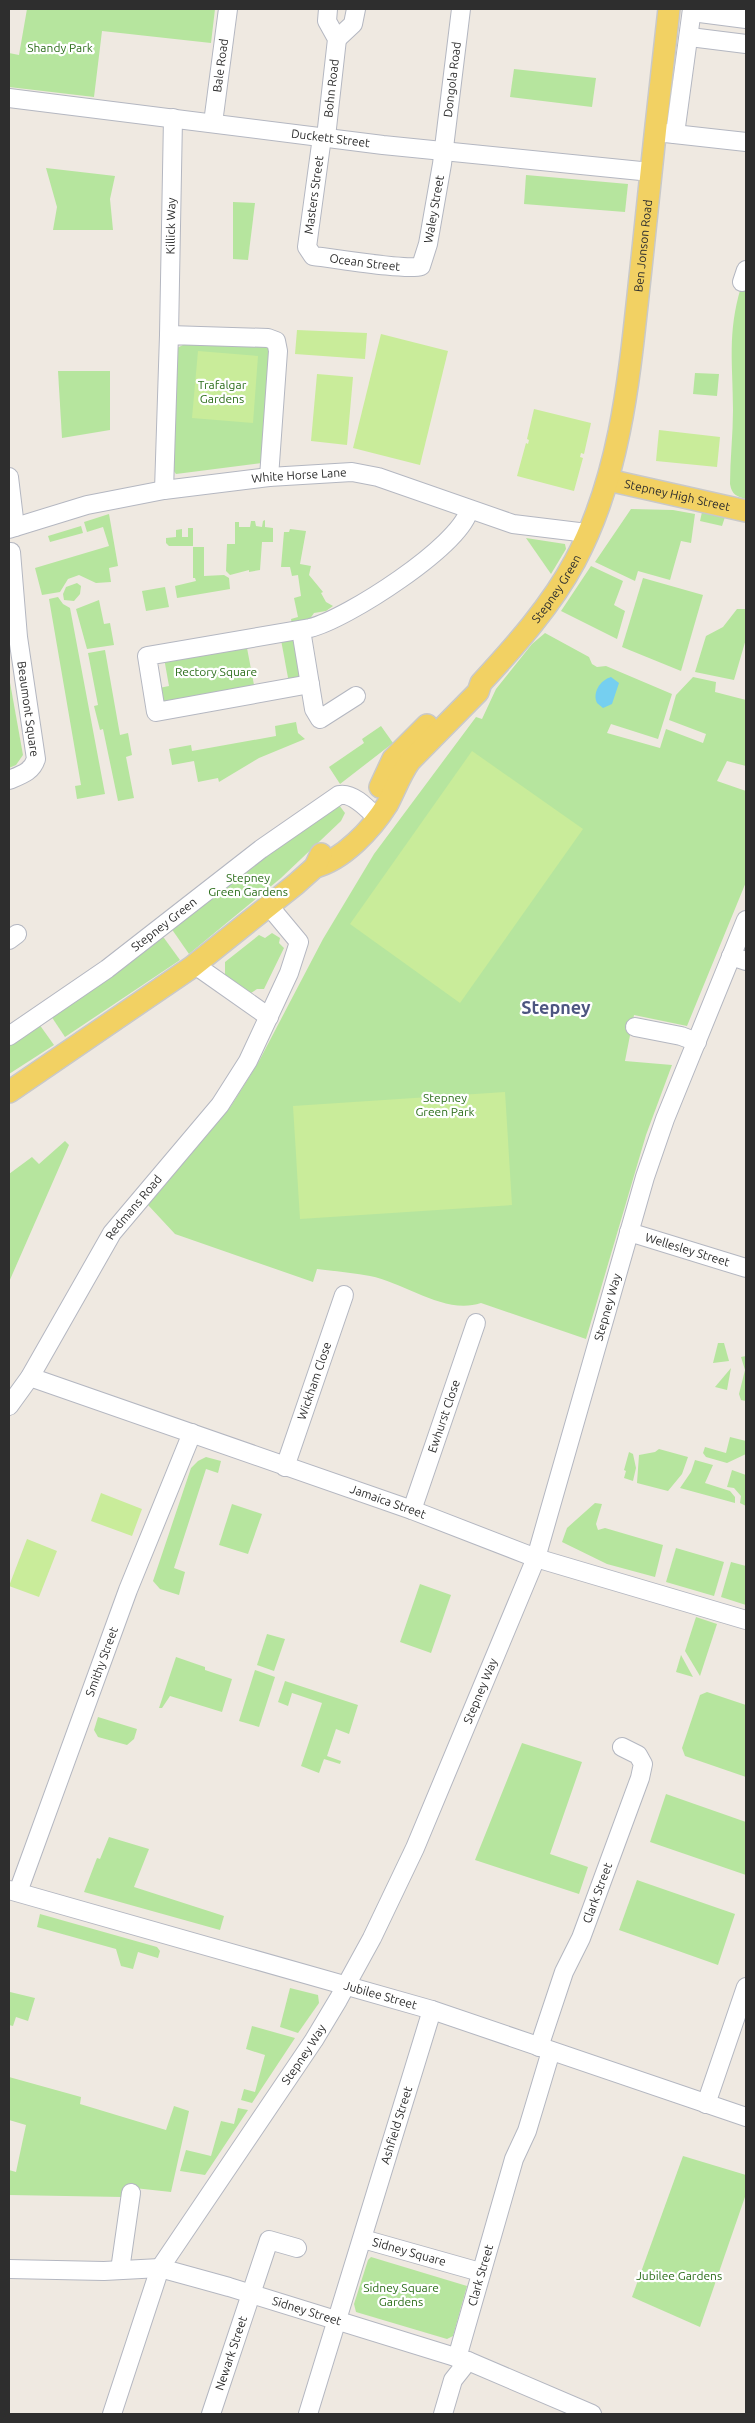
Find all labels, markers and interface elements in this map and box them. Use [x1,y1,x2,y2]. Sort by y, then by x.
street label: Bale Road [210,38,230,93]
park label: Shandy Park [27,41,93,54]
street label: Dongola Road [441,41,463,118]
street label: Bohn Road [321,58,341,118]
street label: Duckett Street [290,127,371,149]
street label: Masters Street [302,155,325,235]
street label: Waley Street [421,174,446,244]
street label: Killick Way [163,197,178,255]
street label: Ben Jonson Road [631,199,654,293]
street label: Ocean Street [329,251,401,273]
park label: Trafalgar Gardens [198,378,247,405]
street label: White Horse Lane [251,465,347,485]
street label: Stepney High Street [623,477,732,513]
street label: Stepney Green [529,552,583,625]
street label: Beaumont Square [15,660,42,758]
park label: Rectory Square [175,665,257,678]
park label: Stepney Green Gardens [208,871,288,898]
street label: Stepney Green [128,895,199,954]
district label: Stepney [521,997,591,1017]
park label: Stepney Green Park [415,1091,475,1118]
street label: Redmans Road [103,1172,164,1242]
street label: Wellesley Street [644,1230,731,1269]
street label: Stepney Way [591,1272,623,1342]
street label: Wickham Close [295,1340,333,1421]
street label: Ewhurst Close [425,1378,462,1454]
street label: Jamaica Street [348,1482,428,1521]
street label: Smithy Street [83,1625,120,1698]
street label: Stepney Way [461,1656,499,1725]
street label: Clark Street [580,1861,614,1925]
street label: Jubilee Street [342,1978,419,2011]
street label: Stepney Way [279,2022,328,2087]
street label: Ashfield Street [378,2084,414,2166]
street label: Sidney Square [371,2235,448,2268]
street label: Clark Street [465,2243,495,2308]
park label: Jubilee Gardens [636,2269,722,2282]
park label: Sidney Square Gardens [363,2281,439,2308]
street label: Sidney Street [271,2294,343,2327]
street label: Newark Street [212,2314,249,2392]

